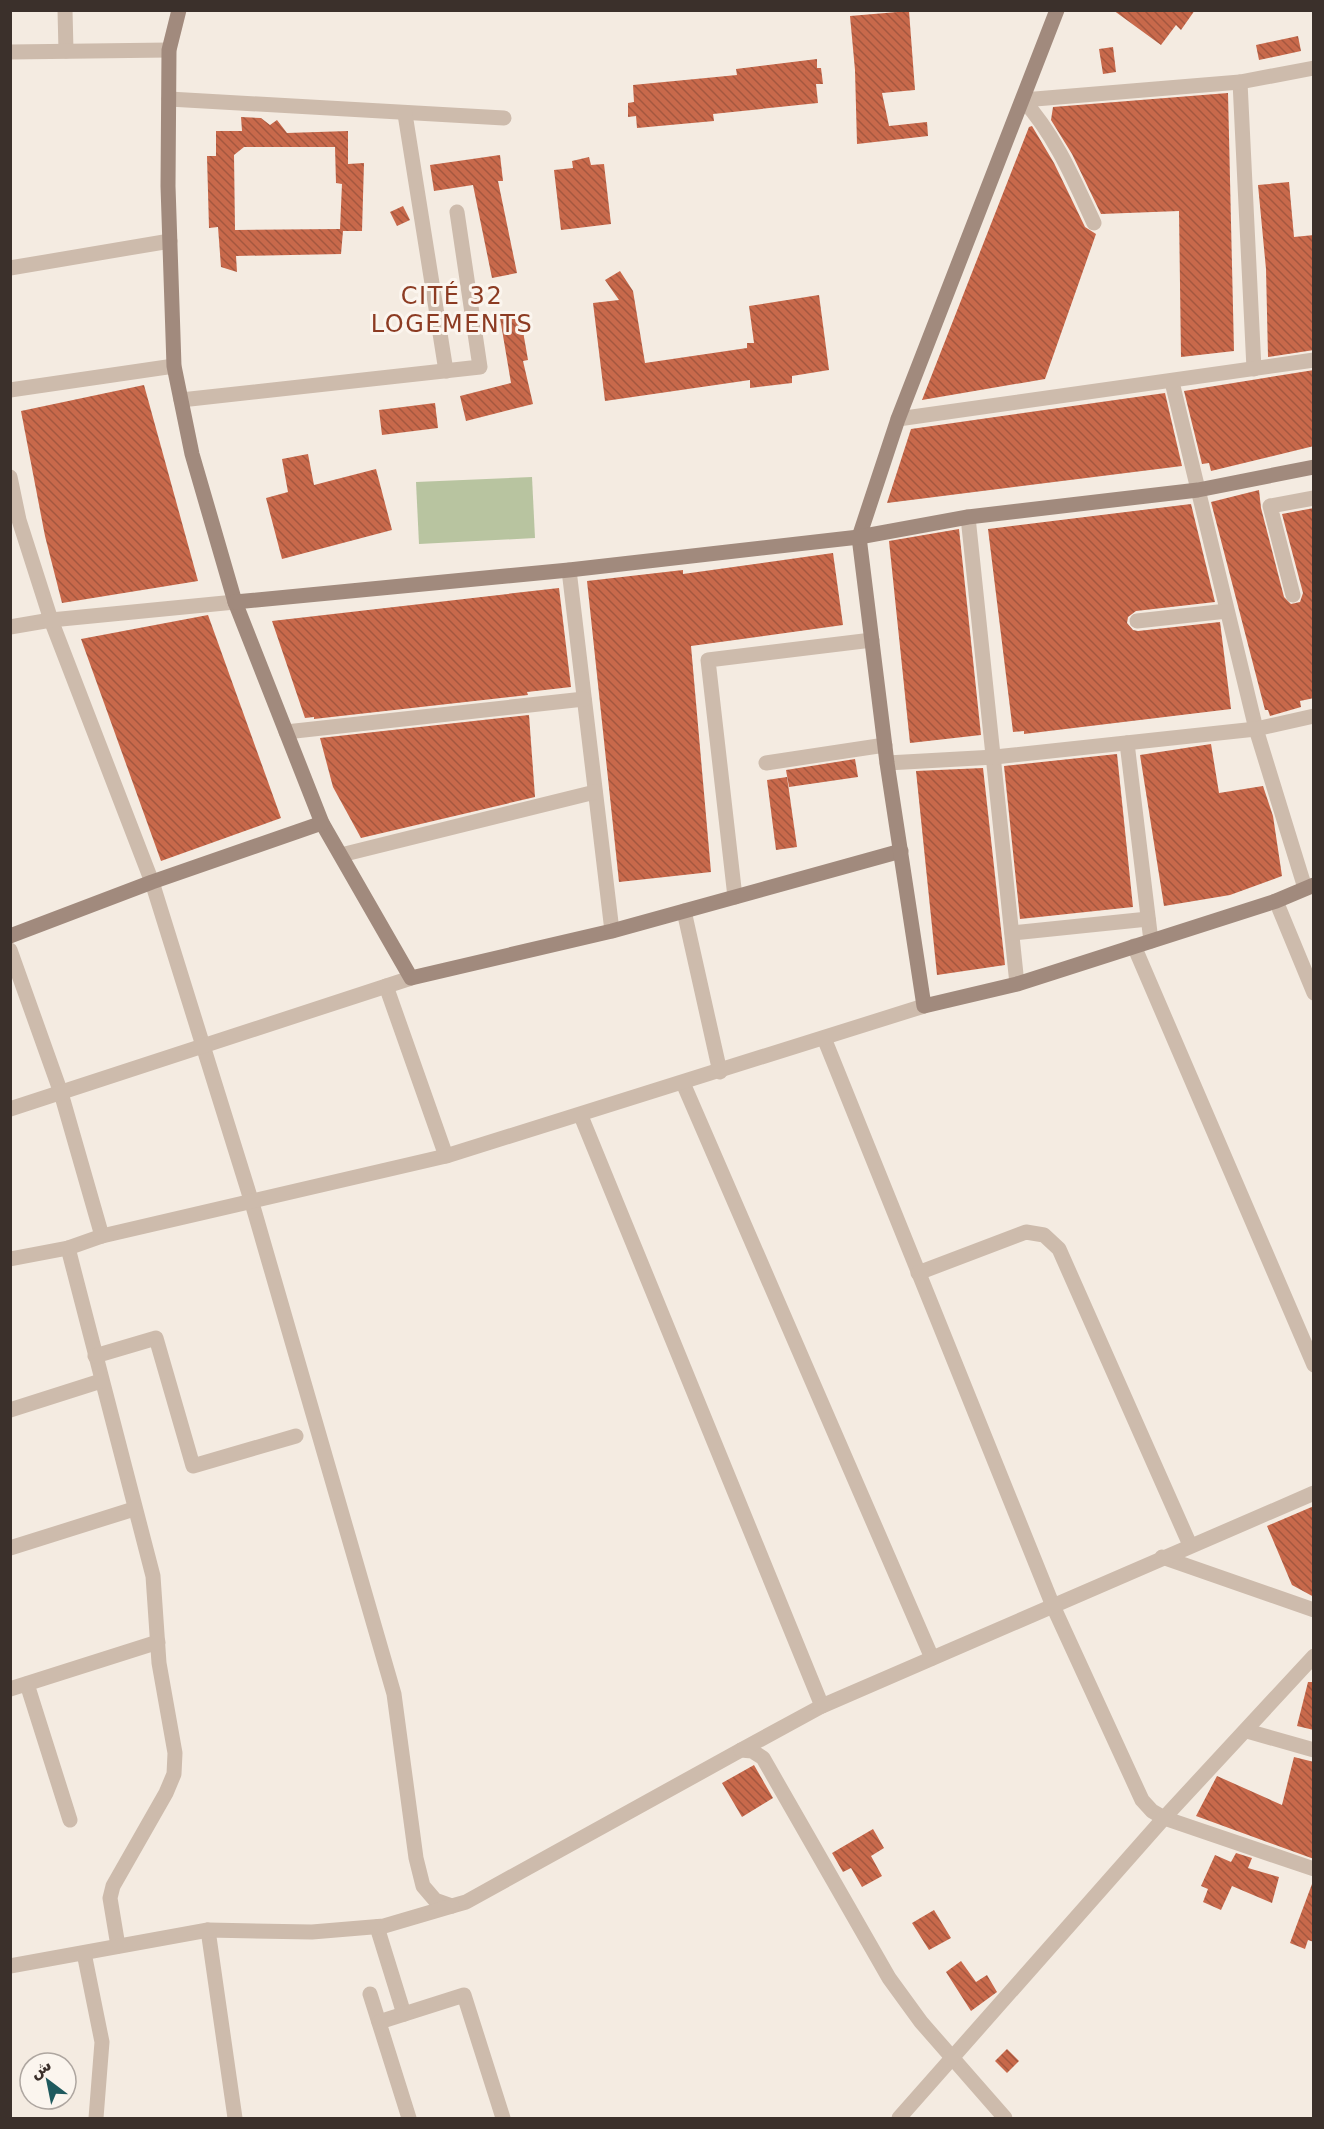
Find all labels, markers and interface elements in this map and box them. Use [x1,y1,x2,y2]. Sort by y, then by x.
district label: CITÉ 32 LOGEMENTS [371,281,533,338]
north arrow [18,2051,78,2111]
text: ش [26,2055,55,2083]

